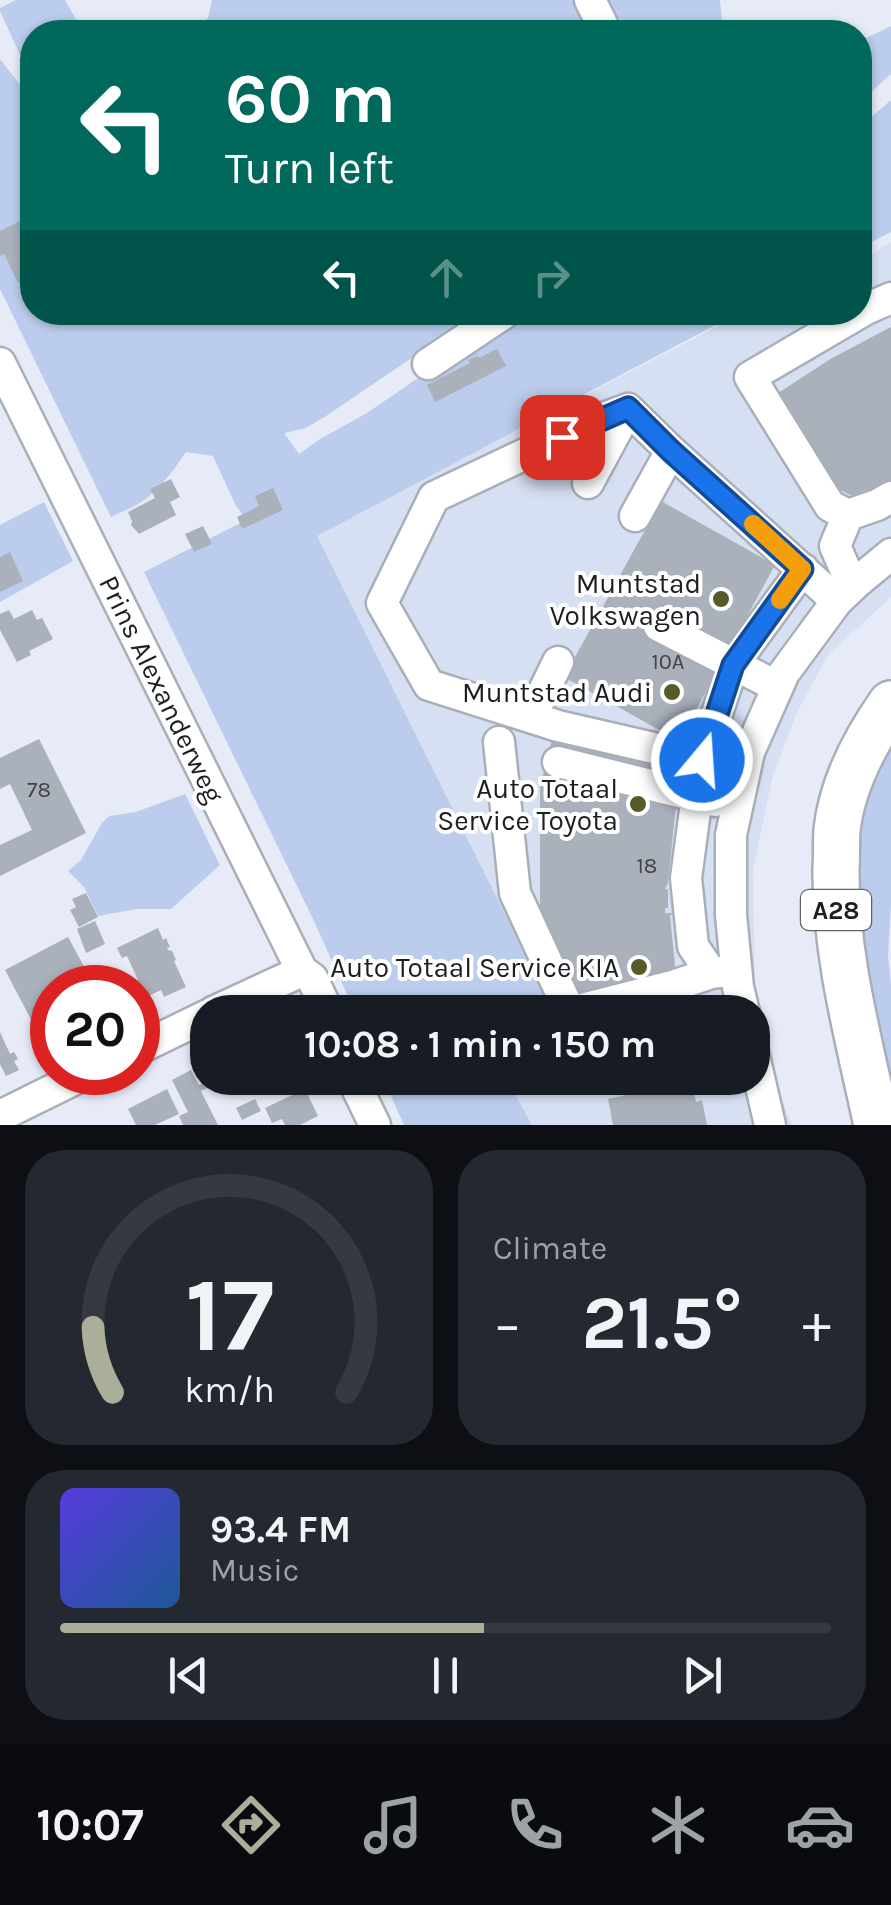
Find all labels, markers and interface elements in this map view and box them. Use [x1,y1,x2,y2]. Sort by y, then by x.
text: 60 m [225,58,396,140]
icon: left [60,60,190,190]
text: Turn left [225,142,394,194]
icon: left [314,250,369,305]
icon: ahead [419,250,474,305]
icon: right [524,250,579,305]
pin [520,395,605,480]
icon: arrive [535,410,590,465]
place label: Muntstad Volkswagen [550,567,701,632]
street label: Prins Alexanderweg [92,570,231,808]
marker: Muntstad Volkswagen [710,588,732,610]
house number: 10A [652,649,685,675]
place label: Muntstad Audi [462,676,652,709]
marker: Muntstad Audi [661,681,683,703]
position arrow [650,708,754,812]
place label: Auto Totaal Service Toyota [437,772,618,837]
house number: 78 [27,777,51,803]
marker: Auto Totaal Service Toyota [627,793,649,815]
house number: 18 [637,853,657,879]
road number: A28 [801,890,871,930]
place label: Auto Totaal Service KIA [330,951,619,984]
marker: Auto Totaal Service KIA [628,956,650,978]
speed limit sign: 20 [30,965,160,1095]
text: 10:08 · 1 min · 150 m [304,1022,656,1067]
text: Climate [493,1230,607,1267]
text: 17 [185,1255,273,1376]
text: 21.5° [581,1279,743,1367]
text: − [493,1292,522,1356]
text: + [802,1292,831,1356]
text: km/h [184,1369,274,1411]
text: 93.4 FM [210,1507,351,1552]
text: Music [210,1552,299,1589]
icon: previous [161,1648,216,1703]
icon: pause [418,1648,473,1703]
icon: next [675,1648,730,1703]
icon: directions [216,1790,286,1860]
icon: music [358,1790,428,1860]
icon: phone [500,1790,570,1860]
icon: climate [643,1790,713,1860]
icon: car [785,1790,855,1860]
text: 10:07 [36,1799,144,1851]

